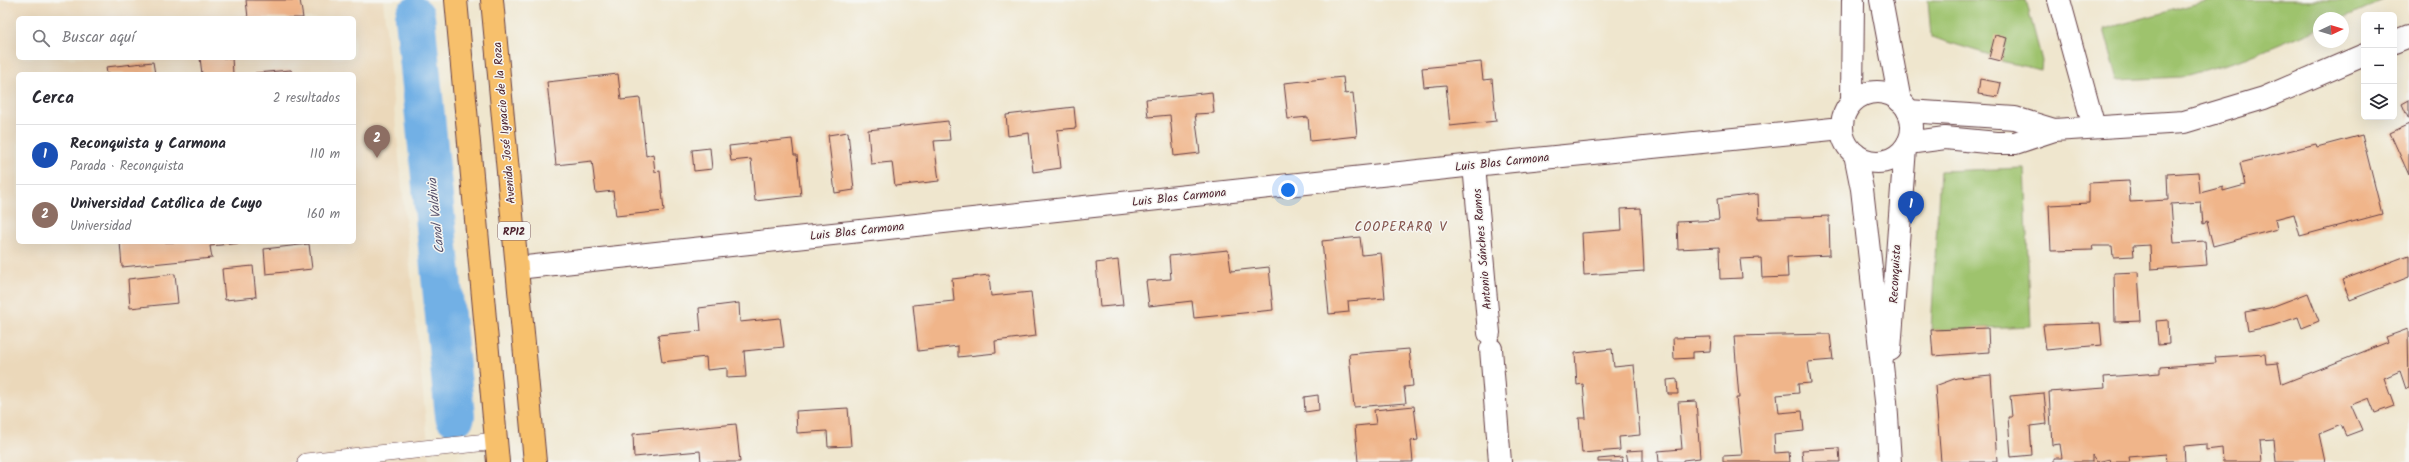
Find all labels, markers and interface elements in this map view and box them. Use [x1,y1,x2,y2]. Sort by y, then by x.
north arrow [2313,12,2349,48]
map controls [2361,12,2397,120]
button: + [2361,12,2397,48]
search box [16,16,356,60]
text: Buscar aquí [62,26,135,50]
icon: search [30,27,52,49]
street label: Avenida José Ignacio de la Roza [488,41,521,205]
button: − [2361,48,2397,84]
button: layers [2361,84,2397,120]
text: Cerca [32,85,74,112]
text: 2 resultados [273,88,340,109]
pin: 2 [364,125,390,158]
text: Reconquista y Carmona [70,132,226,156]
text: 1 [43,144,47,165]
text: 110 m [310,144,340,165]
street label: Luis Blas Carmona [1454,148,1551,177]
text: Parada · Reconquista [70,156,184,177]
water label: Canal Valdivia [422,176,451,255]
your location [1278,180,1298,200]
street label: Luis Blas Carmona [1131,183,1228,212]
street label: Antonio Sánches Ramos [1468,188,1497,310]
pin: 1 [1898,191,1924,224]
text: Universidad Católica de Cuyo [70,192,262,216]
text: 2 [41,204,49,225]
text: 160 m [307,204,340,225]
text: Universidad [70,216,131,237]
street label: Luis Blas Carmona [809,217,906,246]
district label: COOPERARQ V [1355,217,1448,238]
road number: RP12 [498,222,530,240]
street label: Reconquista [1884,244,1907,304]

